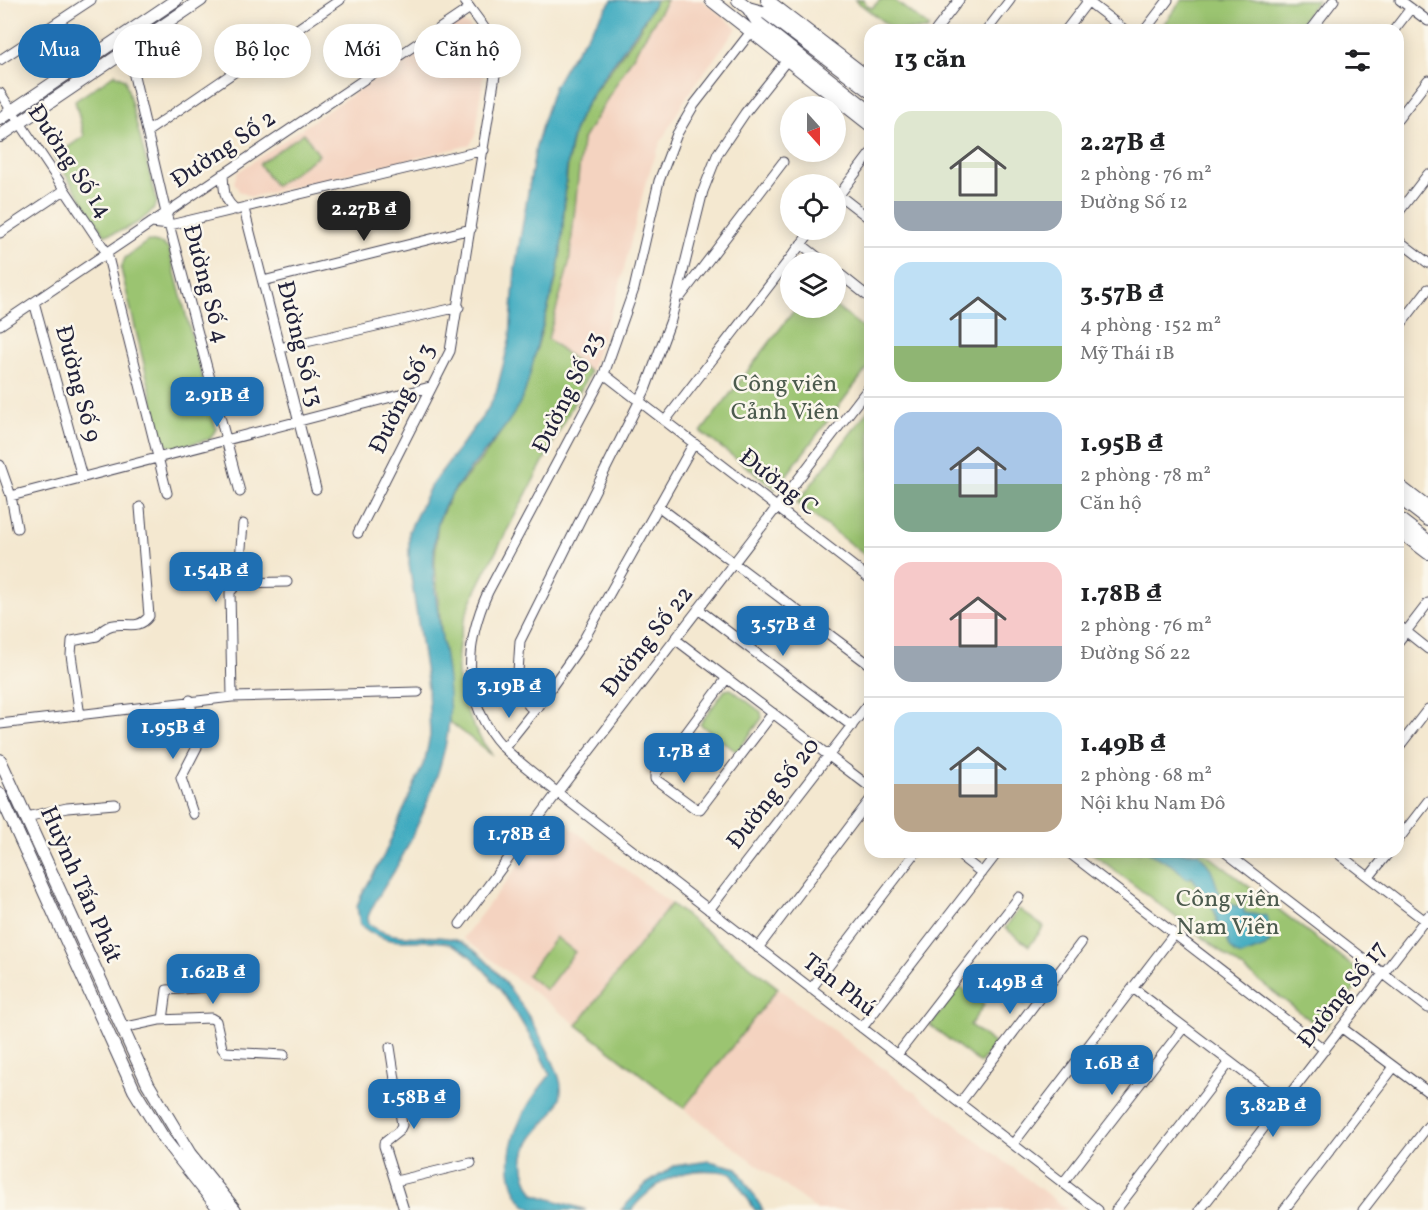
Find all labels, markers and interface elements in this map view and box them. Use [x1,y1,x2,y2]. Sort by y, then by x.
chip: Mua [18,24,101,78]
chip: Thuê [113,24,202,78]
chip: Bộ lọc [214,24,311,78]
chip: Mới [323,24,402,78]
chip: Căn hộ [414,24,521,78]
text: 13 căn [894,42,966,78]
icon: filters [1341,44,1374,77]
north arrow [780,96,846,162]
map controls [780,96,846,318]
street label: Đường Số 14 [18,98,120,226]
street label: Đường Số 2 [165,102,283,198]
text: 2.27B ₫ [1080,125,1165,161]
icon: home [942,135,1014,207]
text: 2 phòng · 76 m² [1080,161,1212,189]
button: locate [780,174,846,240]
text: Đường Số 12 [1080,189,1188,217]
pin: 2.27B ₫ [309,191,419,242]
text: 2.27B ₫ [331,196,397,224]
street label: Đường Số 4 [173,221,237,347]
button: layers [780,252,846,318]
text: 3.57B ₫ [1080,276,1164,312]
street label: Đường Số 13 [267,277,331,411]
icon: home [942,286,1014,358]
text: 4 phòng · 152 m² [1080,312,1221,340]
street label: Đường Số 9 [45,322,109,446]
street label: Đường Số 23 [525,326,613,460]
street label: Đường Số 3 [362,338,444,460]
text: Mỹ Thái 1B [1080,340,1175,368]
park label: Công viên Cảnh Viên [731,368,839,430]
pin: 2.91B ₫ [162,377,272,428]
text: 2.91B ₫ [185,382,249,410]
text: 1.95B ₫ [1080,426,1163,462]
icon: home [942,436,1014,508]
street label: Đường C [731,441,825,525]
text: 2 phòng · 78 m² [1080,462,1211,490]
text: Căn hộ [1080,490,1142,518]
pin: 1.54B ₫ [161,552,271,603]
text: 1.54B ₫ [184,557,248,585]
text: 1.78B ₫ [1080,576,1162,612]
street label: Đường Số 22 [594,579,702,705]
icon: home [942,586,1014,658]
pin: 3.57B ₫ [728,606,838,657]
text: 3.57B ₫ [751,611,815,639]
text: 2 phòng · 76 m² [1080,612,1212,640]
text: Đường Số 22 [1080,640,1191,668]
pin: 3.19B ₫ [454,668,564,719]
text: 3.19B ₫ [477,673,541,701]
pin: 1.95B ₫ [118,709,228,760]
text: 1.95B ₫ [141,714,205,742]
text: 1.49B ₫ [1080,726,1166,762]
street label: Đường Số 20 [719,731,829,857]
pin: 1.7B ₫ [635,733,733,784]
icon: home [942,736,1014,808]
text: 1.7B ₫ [658,738,710,766]
text: 2 phòng · 68 m² [1080,762,1212,790]
text: Nội khu Nam Đô [1080,790,1225,818]
street label: Huỳnh Tấn Phát [30,801,130,969]
pin: 1.78B ₫ [464,816,574,867]
text: 1.78B ₫ [488,821,550,849]
park label: Công viên Nam Viên [1176,883,1280,945]
street label: Đường Số 17 [1290,934,1396,1056]
street label: Tân Phú [795,946,883,1026]
pin: 1.62B ₫ [158,954,268,1005]
text: 1.62B ₫ [181,959,245,987]
pin: 1.49B ₫ [955,964,1065,1015]
text: 1.49B ₫ [977,969,1043,997]
pin: 1.6B ₫ [1063,1045,1161,1096]
text: 1.6B ₫ [1085,1050,1139,1078]
pin: 1.58B ₫ [359,1079,469,1130]
text: 1.58B ₫ [382,1084,446,1112]
pin: 3.82B ₫ [1218,1087,1328,1138]
text: 3.82B ₫ [1240,1092,1306,1120]

